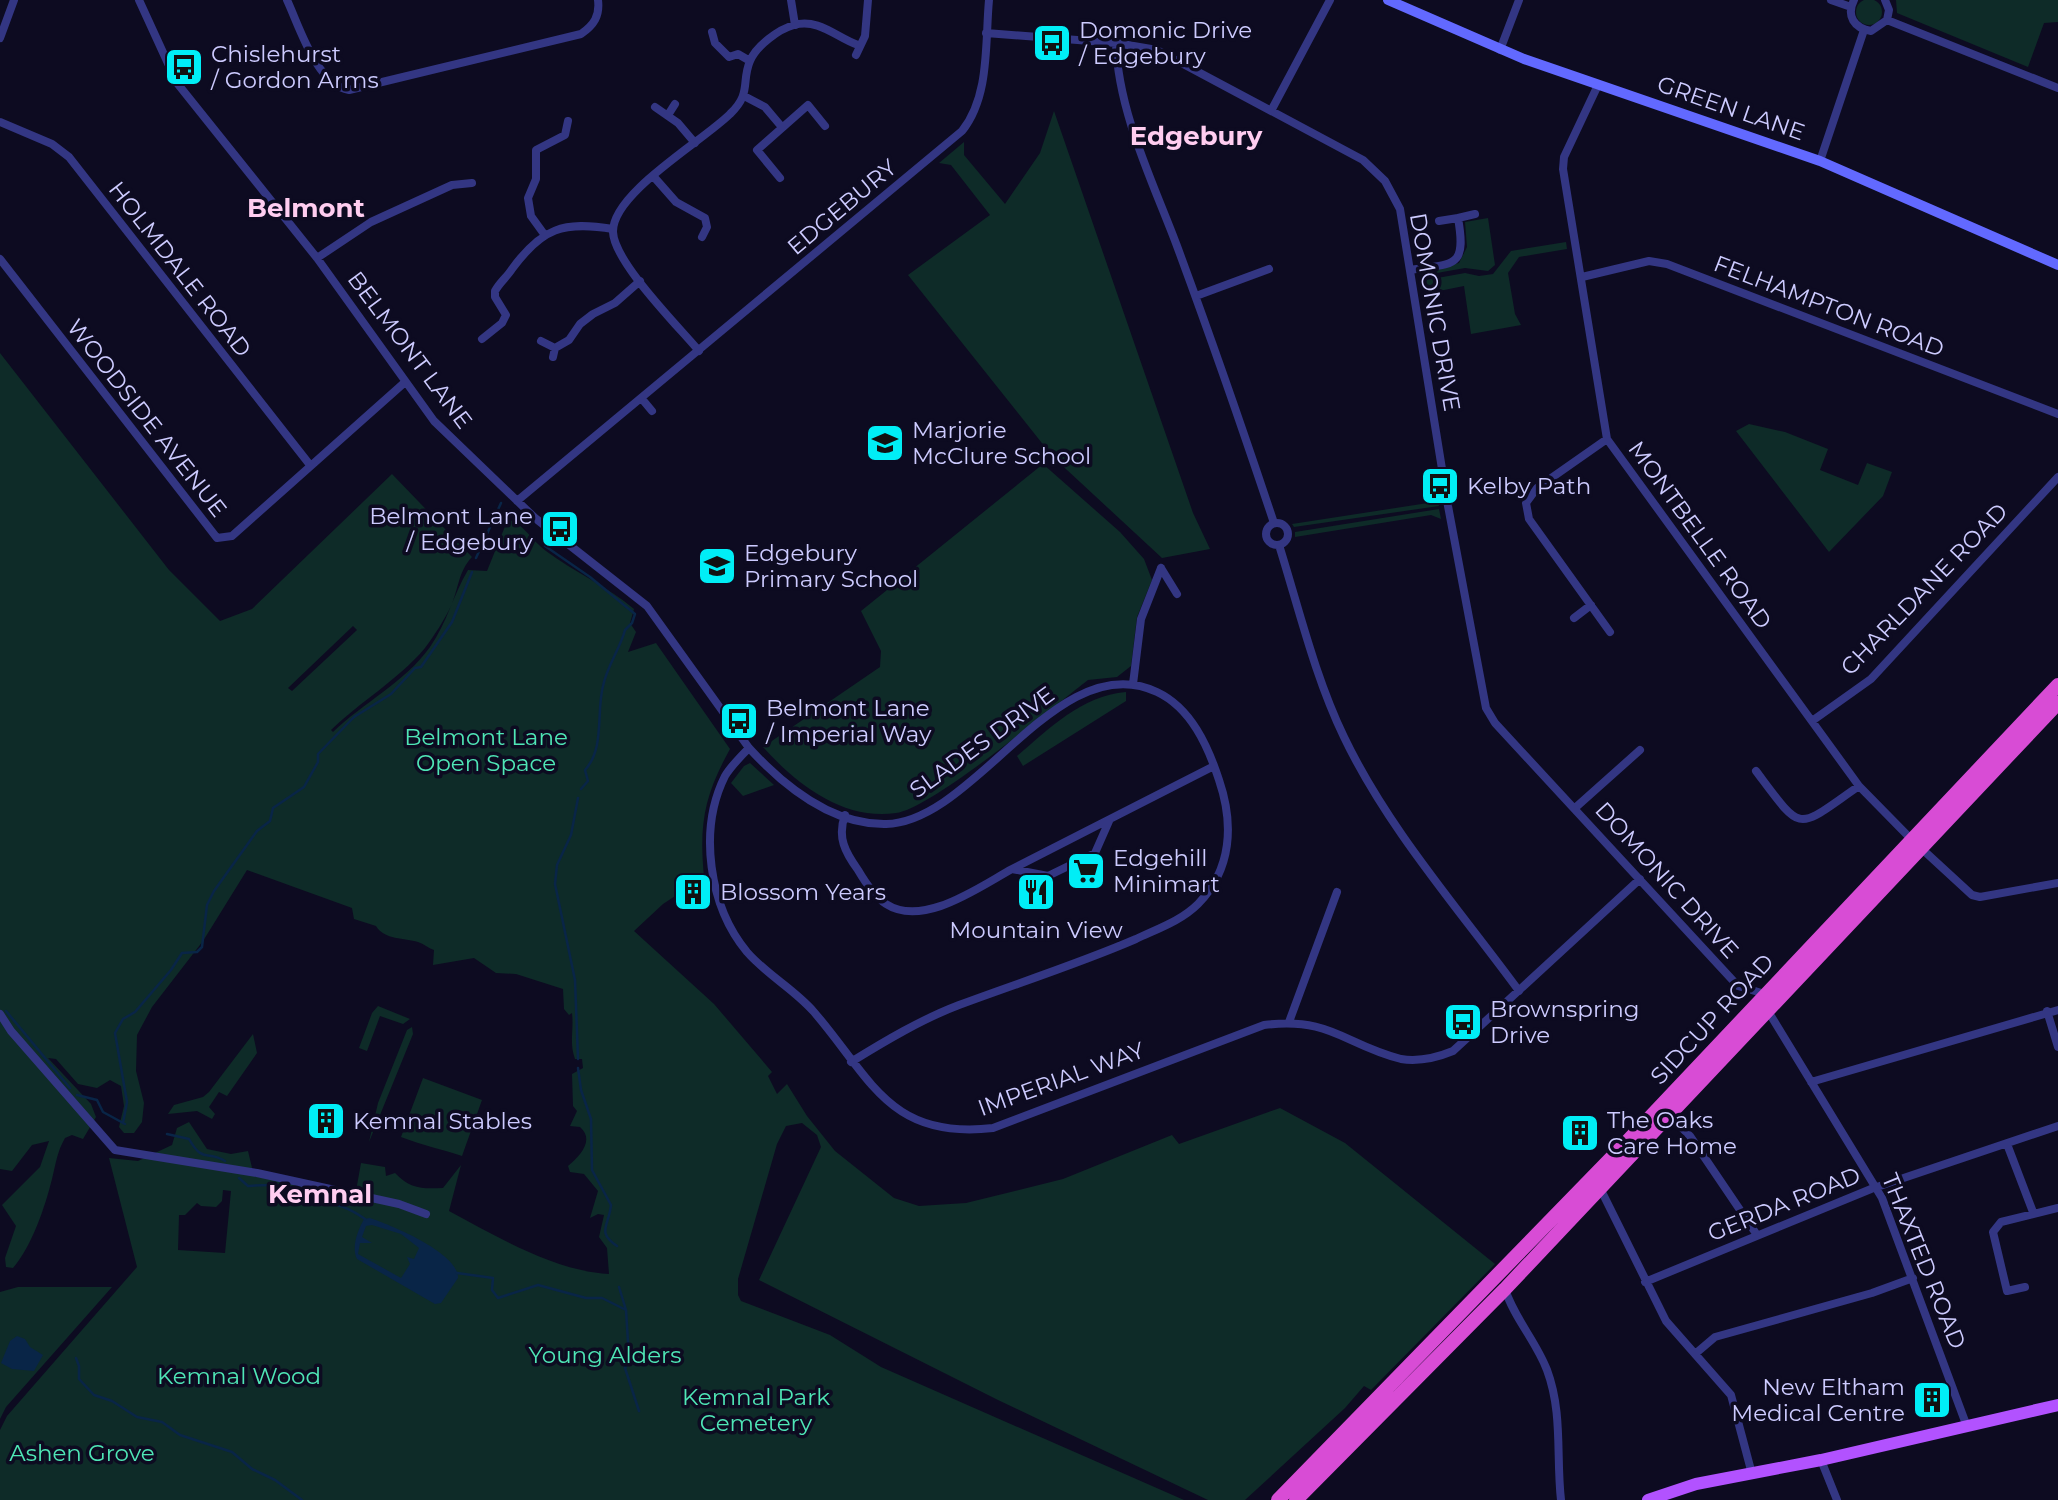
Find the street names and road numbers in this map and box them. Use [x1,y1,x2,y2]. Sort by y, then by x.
street label: GREEN LANE [1654,70,1808,146]
street label: EDGEBURY [782,153,903,261]
street label: HOLMDALE ROAD [103,176,257,362]
street label: DOMONIC DRIVE [1404,211,1466,413]
street label: FELHAMPTON ROAD [1710,249,1948,363]
street label: BELMONT LANE [342,266,478,434]
street label: WOODSIDE AVENUE [61,314,233,522]
street label: MONTBELLE ROAD [1622,436,1778,634]
street label: CHARLDANE ROAD [1835,497,2013,681]
street label: SLADES DRIVE [904,680,1060,804]
street label: DOMONIC DRIVE [1589,796,1745,964]
street label: SIDCUP ROAD [1644,948,1780,1090]
street label: IMPERIAL WAY [974,1036,1148,1122]
street label: GERDA ROAD [1704,1161,1864,1247]
street label: THAXTED ROAD [1876,1169,1972,1353]

